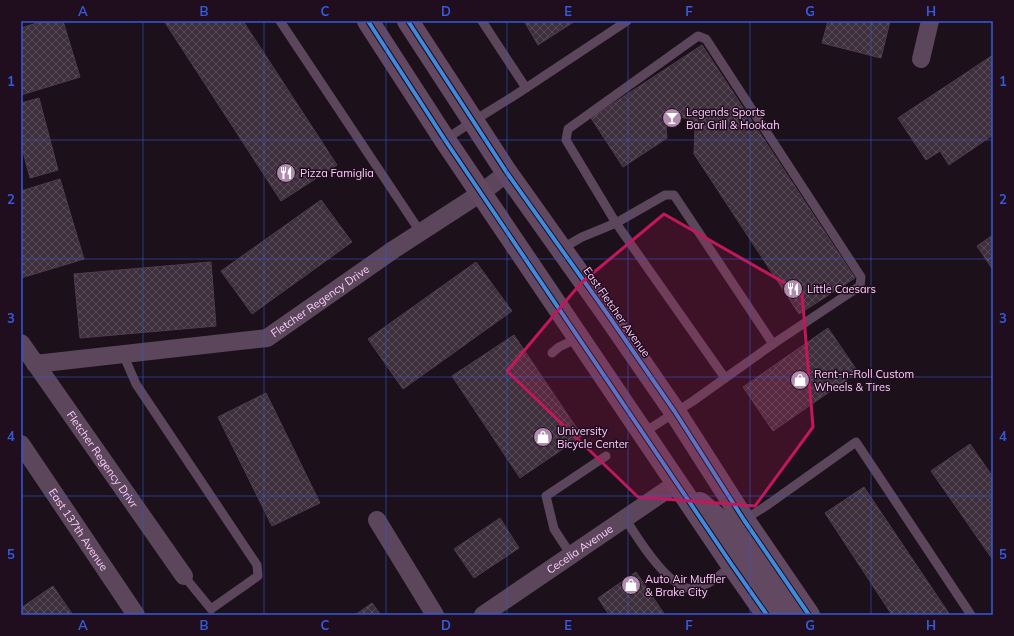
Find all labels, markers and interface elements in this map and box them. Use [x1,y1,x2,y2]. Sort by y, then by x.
text: A [78,3,88,19]
text: B [200,3,209,19]
text: C [321,3,330,19]
text: D [441,3,451,19]
text: E [564,3,572,19]
text: F [685,3,693,19]
text: G [805,3,815,19]
text: H [926,3,936,19]
text: 1 [7,73,15,89]
text: 1 [999,73,1007,89]
place label: Legends Sports Bar Grill & Hookah [686,105,780,132]
bar icon: Legends Sports Bar Grill & Hookah [661,107,683,129]
restaurant icon: Pizza Famiglia [275,162,297,184]
place label: Pizza Famiglia [300,166,374,180]
text: 2 [7,191,15,207]
text: 2 [999,191,1007,207]
street label: Fletcher Regency Drive [268,262,372,340]
street label: East Fletcher Avenue [581,264,653,360]
restaurant icon: Little Caesars [782,278,804,300]
place label: Little Caesars [807,282,876,296]
text: 3 [7,310,15,326]
text: 3 [999,310,1007,326]
place label: Rent-n-Roll Custom Wheels & Tires [814,367,914,394]
shop icon: Rent-n-Roll Custom Wheels & Tires [789,369,811,391]
street label: Fletcher Regency Drivr [64,408,141,510]
place label: University Bicycle Center [557,424,629,451]
shop icon: University Bicycle Center [532,426,554,448]
text: 4 [7,428,15,444]
text: 4 [999,428,1007,444]
street label: East 137th Avenue [46,486,111,573]
street label: Cecelia Avenue [544,522,616,577]
text: 5 [7,546,15,562]
text: 5 [999,546,1007,562]
place label: Auto Air Muffler & Brake City [645,572,726,599]
shop icon: Auto Air Muffler & Brake City [620,574,642,596]
text: A [78,617,88,633]
text: B [200,617,209,633]
text: C [321,617,330,633]
text: D [441,617,451,633]
text: E [564,617,572,633]
text: F [685,617,693,633]
text: G [805,617,815,633]
text: H [926,617,936,633]

